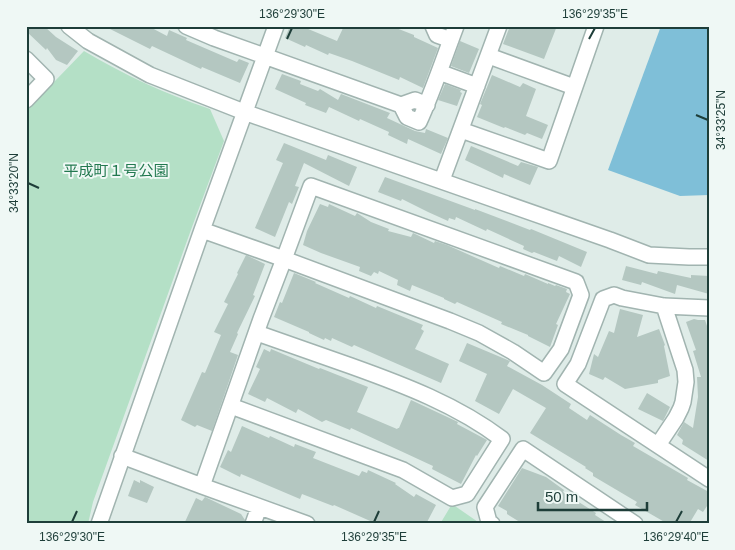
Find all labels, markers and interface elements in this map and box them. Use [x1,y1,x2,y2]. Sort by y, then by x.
text: 136°29'30"E [259,7,325,21]
text: 136°29'35"E [562,7,628,21]
text: 34°33'25"N [714,90,728,150]
text: 34°33'20"N [7,153,21,213]
park label: 平成町１号公園 [63,162,169,179]
scale bar [538,480,646,512]
text: 50 m [545,488,578,505]
text: 136°29'30"E [39,530,105,544]
text: 136°29'35"E [341,530,407,544]
text: 136°29'40"E [643,530,709,544]

